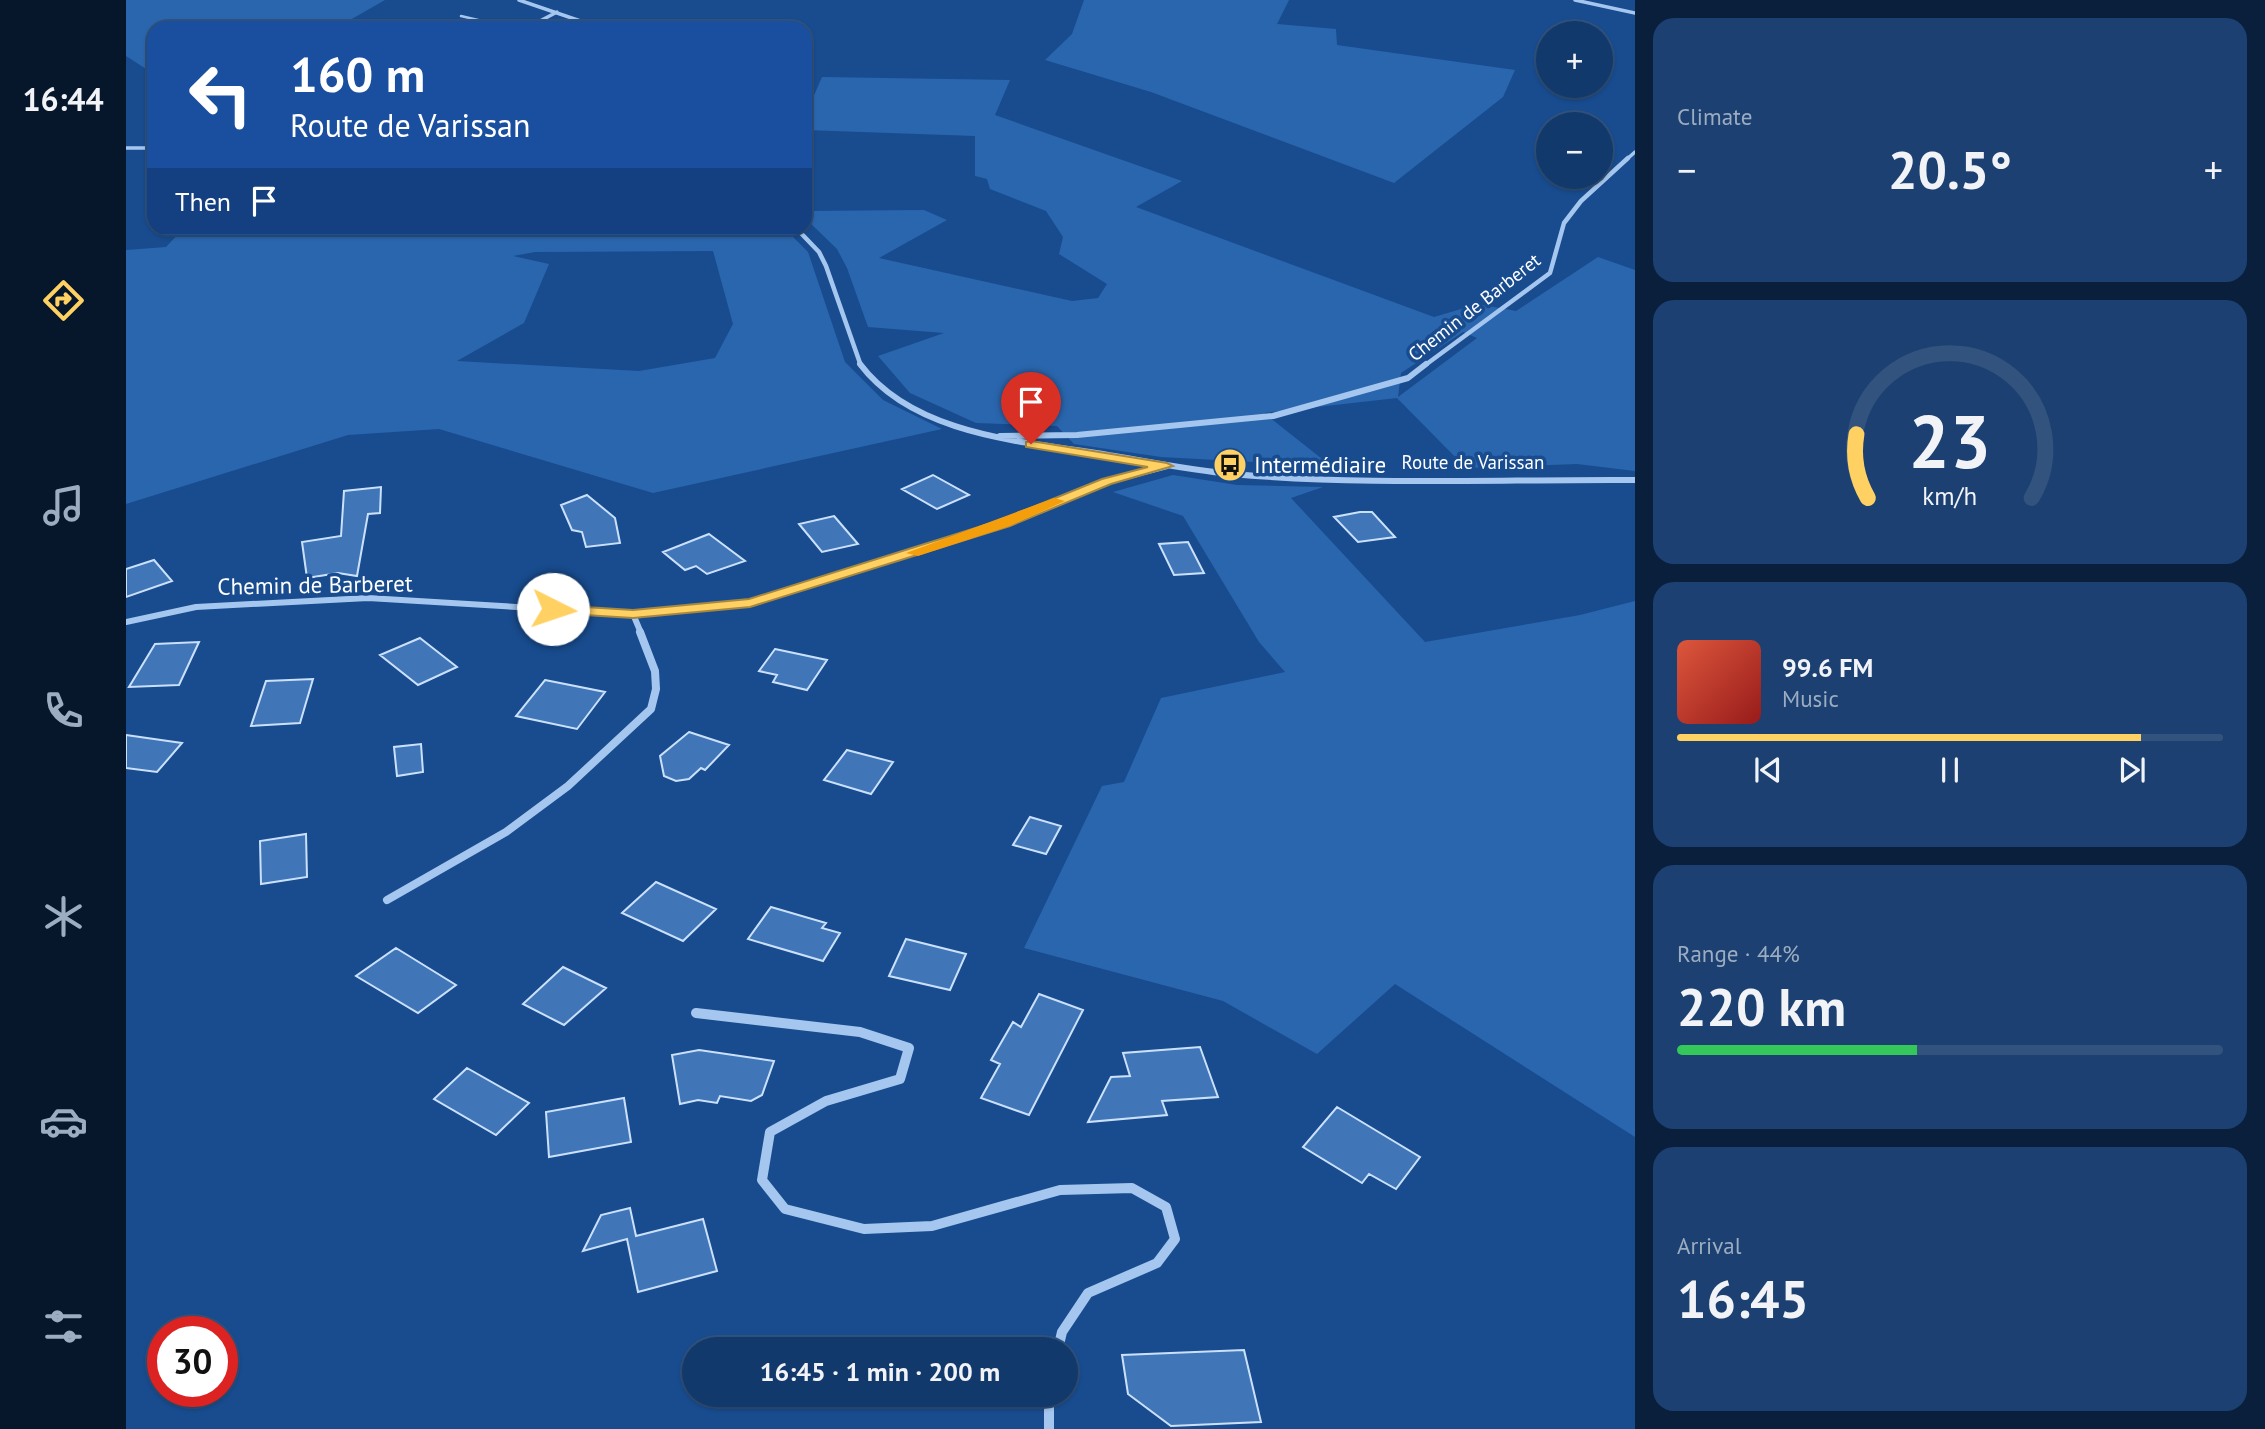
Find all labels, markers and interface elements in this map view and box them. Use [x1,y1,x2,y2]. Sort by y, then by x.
map controls [1536,21,1613,189]
button: + [1536,21,1613,98]
text: 160 m [290,42,425,106]
icon: left [175,49,266,140]
text: 16:44 [22,78,104,120]
text: Climate [1677,102,1752,131]
text: Route de Varissan [290,104,530,146]
button: − [1536,112,1613,189]
text: 20.5° [1888,136,2012,203]
text: − [1677,145,1696,194]
text: + [2204,145,2223,194]
icon: arrive [245,182,283,220]
text: Then [175,185,231,218]
street label: Chemin de Barberet [1403,248,1545,366]
icon: directions [39,276,88,325]
pin [1001,372,1061,444]
icon: arrive [1012,383,1050,421]
text: 23 [1909,395,1991,489]
bus stop icon: Intermédiaire [1211,446,1249,484]
place label: Intermédiaire [1254,450,1386,479]
street label: Route de Varissan [1402,450,1544,474]
text: km/h [1923,480,1977,512]
icon: music [39,481,88,530]
street label: Chemin de Barberet [217,568,413,601]
position arrow [516,572,590,646]
text: 99.6 FM [1782,651,1873,684]
text: Music [1782,684,1839,713]
icon: phone [39,686,88,735]
icon: previous [1749,751,1787,789]
icon: pause [1931,751,1969,789]
icon: next [2113,751,2151,789]
icon: climate [39,892,88,941]
text: Range · 44% [1677,939,1800,968]
text: 220 km [1677,973,1846,1040]
icon: car [39,1097,88,1146]
text: Arrival [1677,1231,1741,1260]
text: 16:45 [1677,1265,1809,1332]
icon: filters [39,1302,88,1351]
speed limit sign: 30 [147,1316,238,1407]
text: 16:45 · 1 min · 200 m [760,1355,1000,1388]

